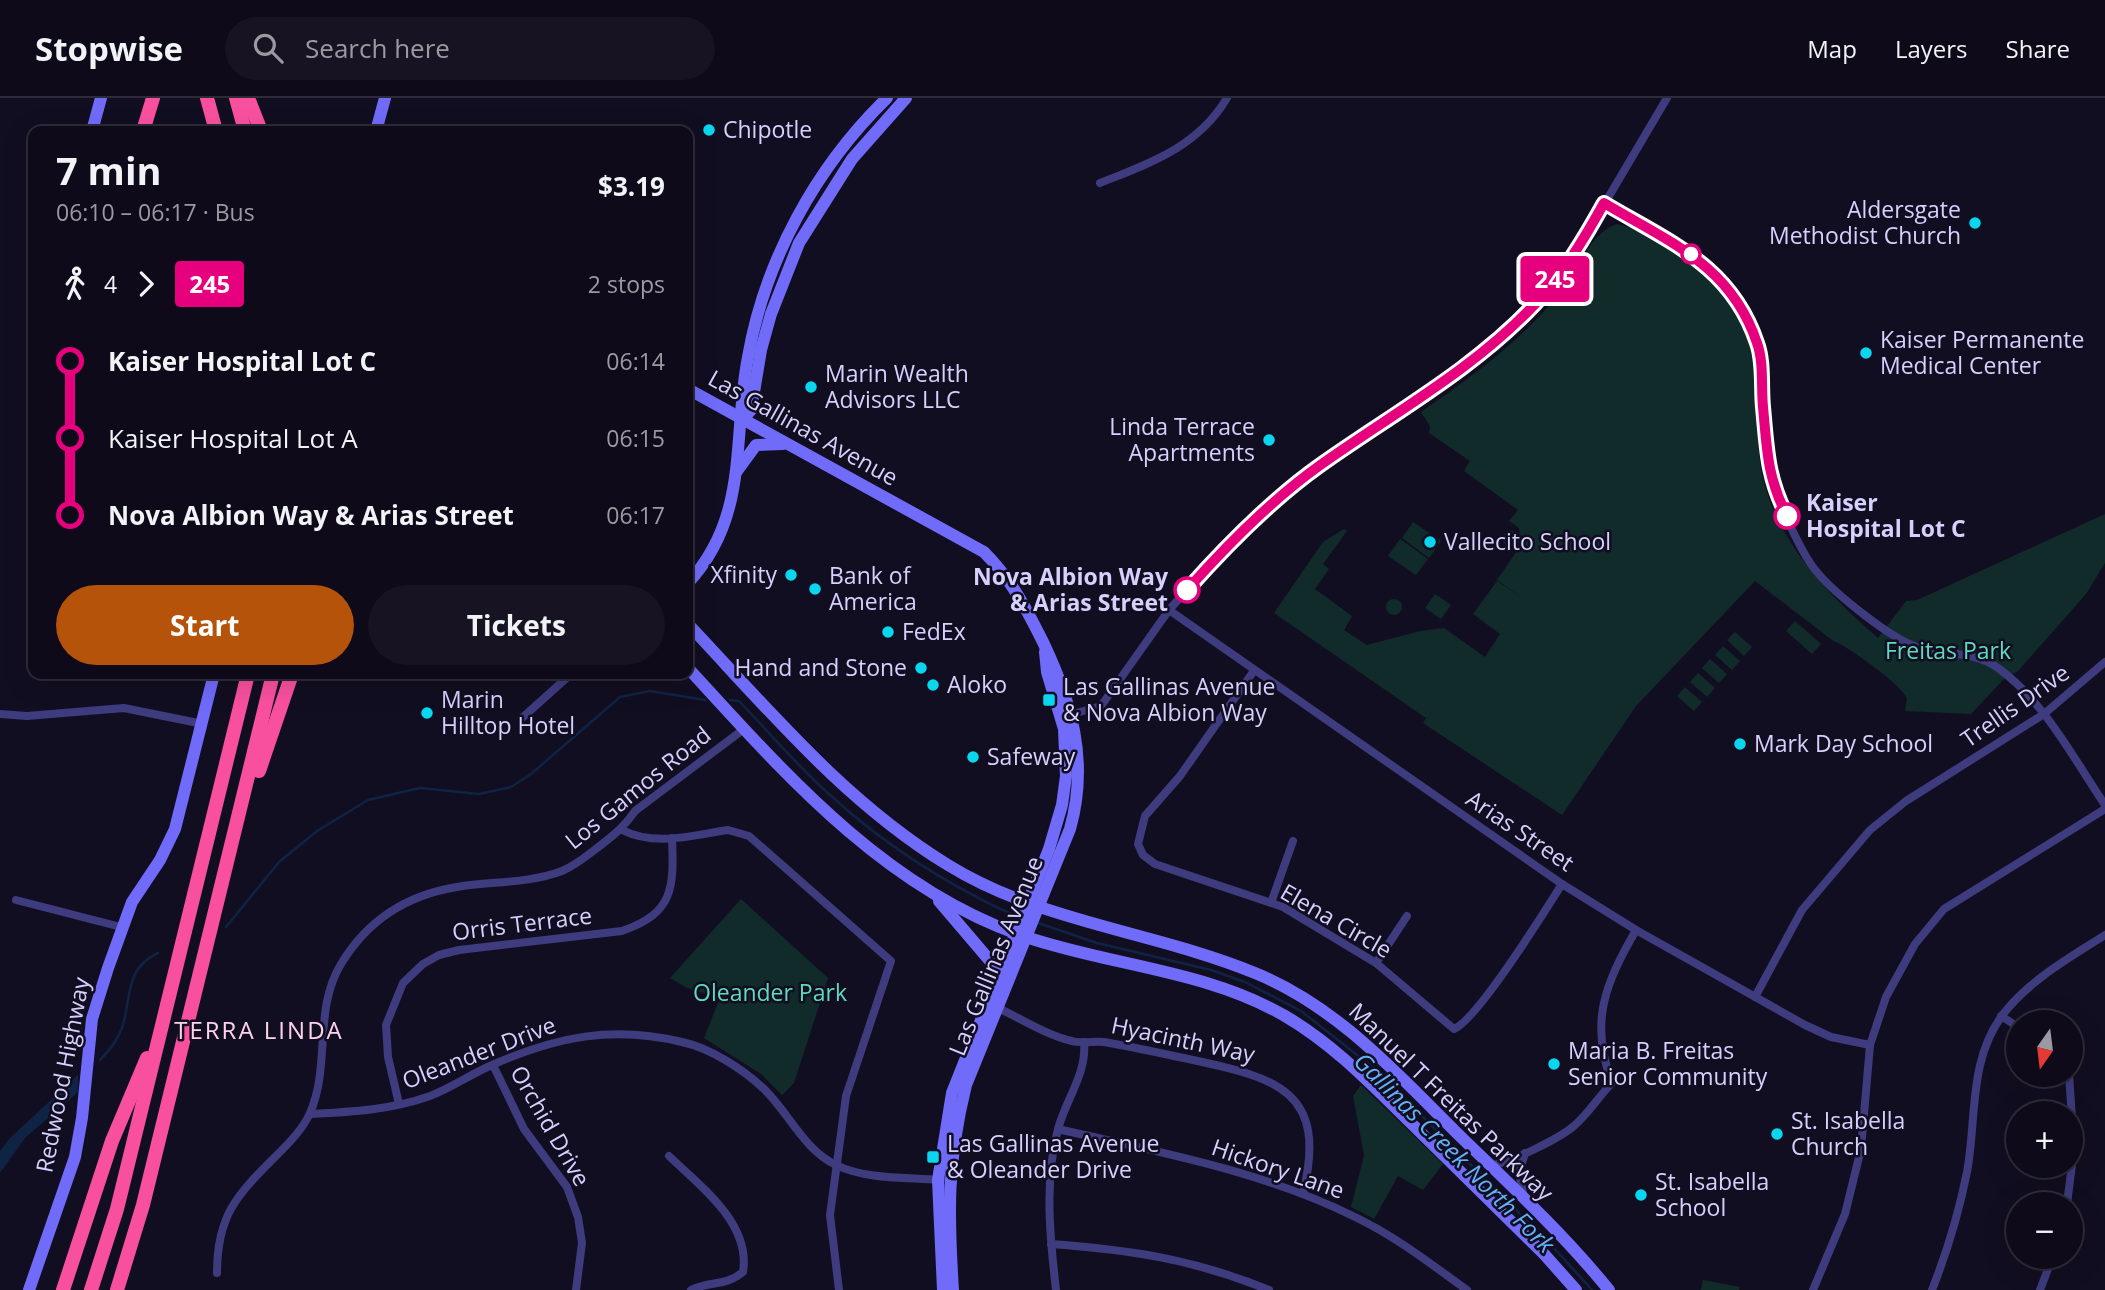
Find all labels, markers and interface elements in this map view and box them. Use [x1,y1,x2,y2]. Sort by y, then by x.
search box [225,17,715,80]
text: Stopwise [35,26,183,71]
icon: search [249,29,287,67]
text: Search here [305,30,450,66]
text: Map [1807,32,1857,65]
text: Layers [1895,32,1968,65]
text: Share [2006,32,2070,65]
place label: Chipotle [723,113,812,145]
marker: Chipotle [701,122,717,138]
text: 7 min [56,144,161,196]
text: $3.19 [598,168,665,204]
place label: Aldersgate Methodist Church [1769,193,1961,251]
text: 06:10 – 06:17 · Bus [56,196,255,228]
marker: Aldersgate Methodist Church [1967,215,1983,231]
unlabelled marker [1681,244,1701,264]
line badge: 245 [1515,256,1595,302]
text: 245 [1534,262,1576,295]
icon: walk [56,265,94,303]
icon: forward [127,265,165,303]
text: 245 [189,267,230,300]
text: 4 [104,268,117,300]
text: 2 stops [588,268,665,300]
place label: Kaiser Permanente Medical Center [1880,323,2084,381]
text: Kaiser Hospital Lot C [108,343,376,379]
text: 06:14 [606,345,665,377]
marker: Kaiser Permanente Medical Center [1858,345,1874,361]
place label: Marin Wealth Advisors LLC [825,357,969,415]
street label: Las Gallinas Avenue [703,362,904,493]
marker: Marin Wealth Advisors LLC [803,379,819,395]
place label: Linda Terrace Apartments [1109,410,1255,468]
text: Kaiser Hospital Lot A [108,420,358,456]
text: 06:15 [606,422,665,454]
marker: Linda Terrace Apartments [1261,432,1277,448]
place label: Kaiser Hospital Lot C [1806,486,1966,544]
text: Nova Albion Way & Arias Street [108,497,514,533]
text: 06:17 [606,499,665,531]
marker: Kaiser Hospital Lot C [1774,503,1800,529]
place label: Vallecito School [1444,525,1611,557]
marker: Vallecito School [1422,534,1438,550]
place label: Xfinity [711,558,777,590]
place label: Bank of America [829,559,917,617]
place label: Nova Albion Way & Arias Street [973,560,1169,618]
marker: Xfinity [783,567,799,583]
marker: Nova Albion Way & Arias Street [1174,577,1200,603]
marker: Bank of America [807,581,823,597]
button: Start [56,585,354,665]
button: Tickets [368,585,665,665]
place label: FedEx [902,615,966,647]
marker: FedEx [880,624,896,640]
park label: Freitas Park [1885,634,2011,666]
place label: Hand and Stone [735,651,907,683]
street label: Trellis Drive [1954,656,2075,754]
marker: Hand and Stone [913,660,929,676]
place label: Aloko [947,668,1007,700]
place label: Las Gallinas Avenue & Nova Albion Way [1063,670,1276,728]
marker: Aloko [925,677,941,693]
place label: Marin Hilltop Hotel [441,683,575,741]
marker: Las Gallinas Avenue & Nova Albion Way [1041,692,1057,708]
marker: Marin Hilltop Hotel [419,705,435,721]
street label: Los Gamos Road [558,718,717,856]
place label: Mark Day School [1754,727,1933,759]
marker: Mark Day School [1732,736,1748,752]
place label: Safeway [987,740,1076,772]
marker: Safeway [965,749,981,765]
street label: Arias Street [1460,782,1581,878]
street label: Las Gallinas Avenue [940,851,1050,1060]
street label: Elena Circle [1275,875,1398,965]
street label: Orris Terrace [450,899,594,947]
street label: Redwood Highway [27,974,97,1175]
park label: Oleander Park [693,976,847,1008]
street label: Manuel T Freitas Parkway [1342,995,1561,1208]
street label: Oleander Drive [397,1008,560,1096]
street label: Hyacinth Way [1108,1008,1258,1070]
north arrow [2006,1010,2082,1087]
map controls [2006,1010,2083,1269]
district label: TERRA LINDA [174,1013,344,1046]
place label: Maria B. Freitas Senior Community [1568,1034,1768,1092]
water label: Gallinas Creek North Fork [1347,1044,1564,1261]
marker: Maria B. Freitas Senior Community [1546,1056,1562,1072]
street label: Orchid Drive [503,1059,598,1192]
button: + [2006,1101,2083,1178]
place label: St. Isabella Church [1791,1104,1905,1162]
marker: St. Isabella Church [1769,1126,1785,1142]
place label: Las Gallinas Avenue & Oleander Drive [947,1127,1160,1185]
street label: Hickory Lane [1208,1130,1349,1206]
marker: Las Gallinas Avenue & Oleander Drive [925,1149,941,1165]
place label: St. Isabella School [1655,1165,1769,1223]
marker: St. Isabella School [1633,1187,1649,1203]
button: − [2006,1192,2083,1269]

